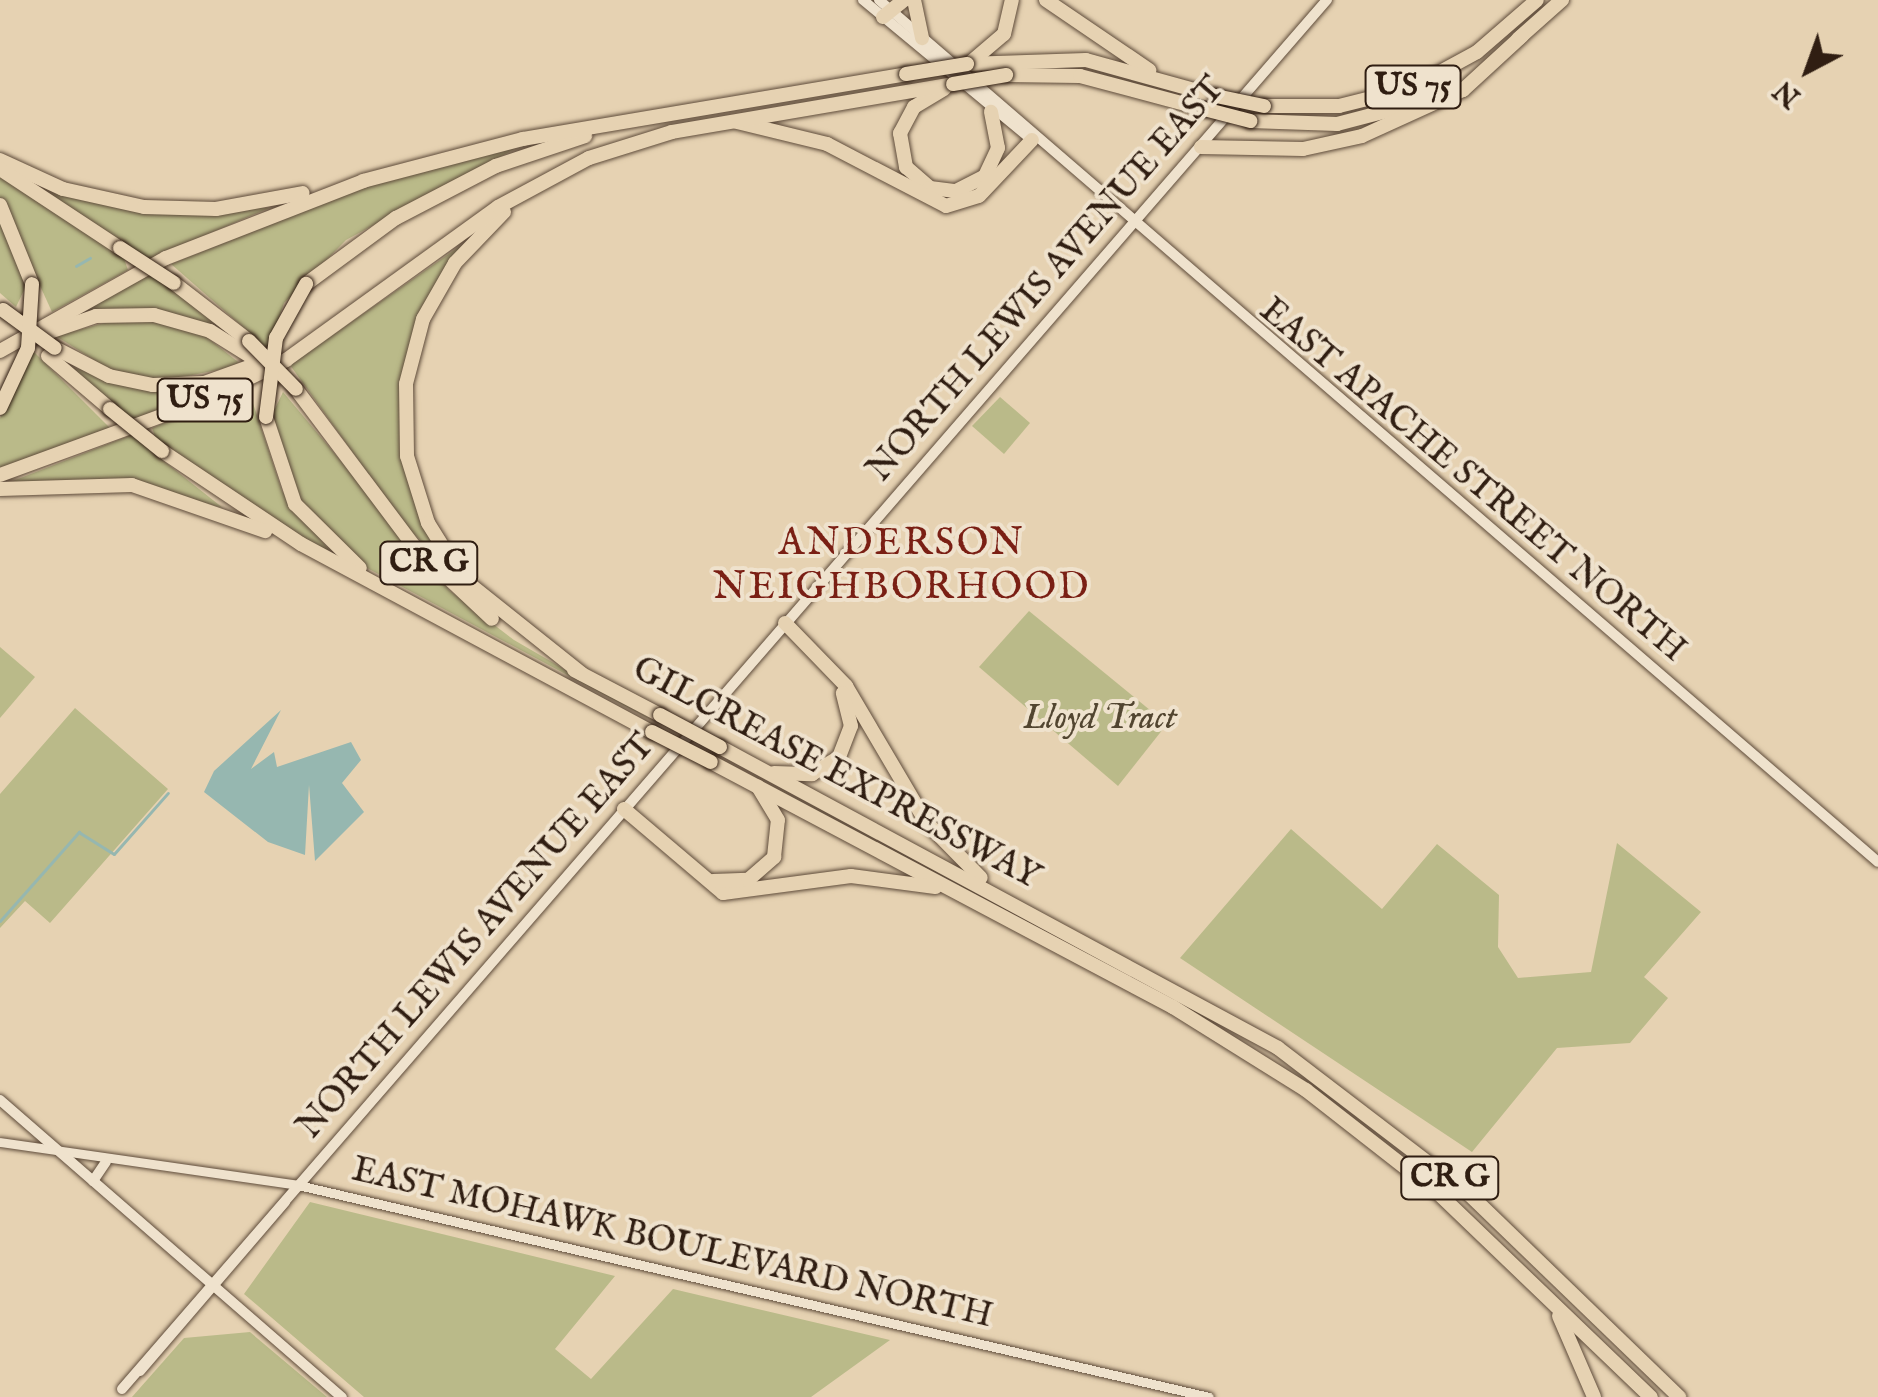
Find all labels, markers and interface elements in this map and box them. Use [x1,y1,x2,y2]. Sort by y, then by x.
north arrow [1758,20,1858,120]
road number: US 75 [1363,60,1463,114]
street label: NORTH LEWIS AVENUE EAST [860,69,1234,491]
text: N [1767,72,1809,114]
street label: EAST APACHE STREET NORTH [1250,290,1694,672]
road number: US 75 [155,373,255,427]
district label: ANDERSON NEIGHBORHOOD [713,522,1091,612]
road number: CR G [379,536,479,590]
street label: GILCREASE EXPRESSWAY [625,649,1047,899]
park label: Lloyd Tract [1023,698,1177,740]
street label: NORTH LEWIS AVENUE EAST [290,726,664,1148]
street label: EAST MOHAWK BOULEVARD NORTH [348,1150,996,1338]
road number: CR G [1400,1151,1500,1205]

